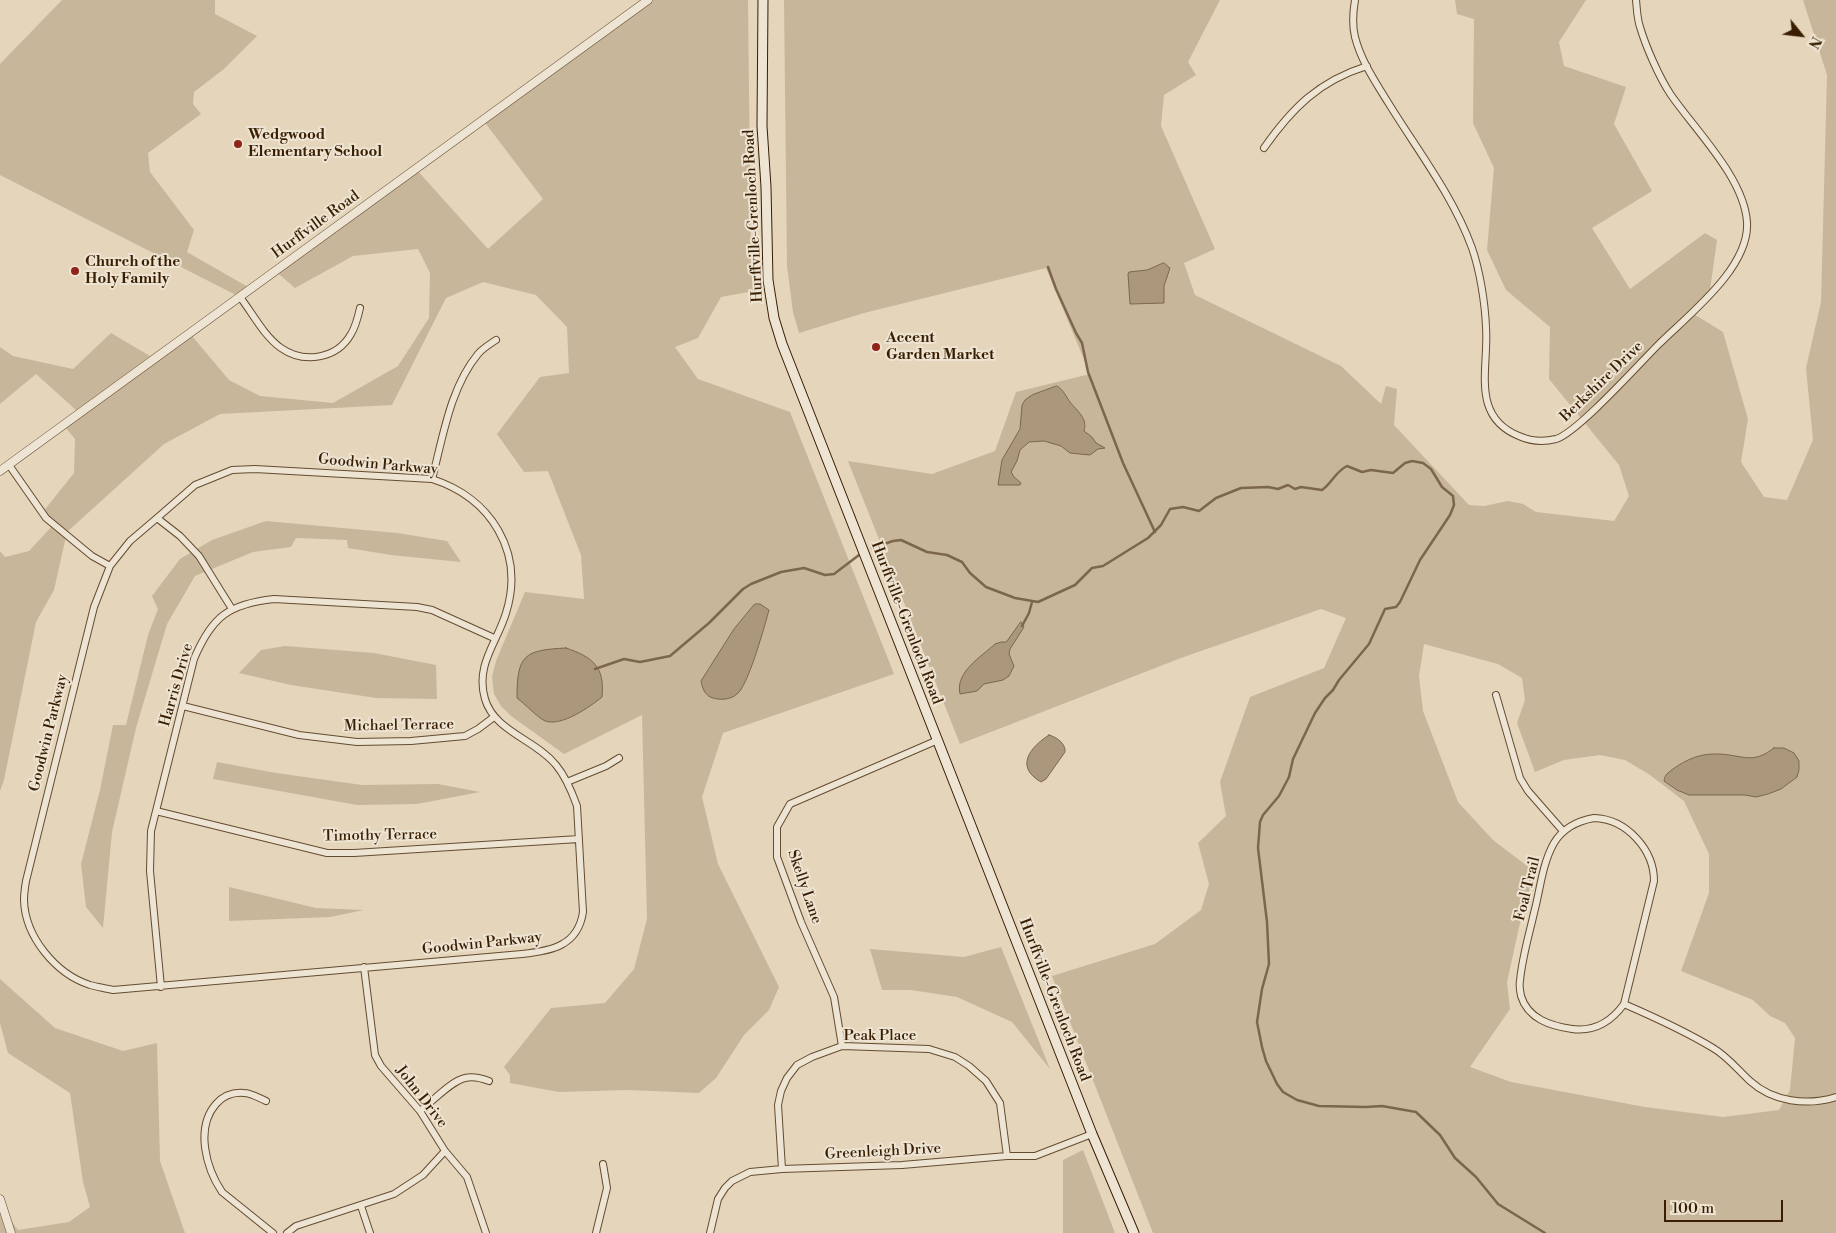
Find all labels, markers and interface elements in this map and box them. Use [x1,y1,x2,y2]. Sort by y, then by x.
north arrow [1776,10,1826,60]
text: N [1804,33,1825,51]
place label: Wedgwood Elementary School [248,126,382,161]
street label: Hurffville-Grenloch Road [740,129,768,303]
marker: Wedgwood Elementary School [232,138,244,150]
street label: Hurffville Road [269,187,363,263]
place label: Church of the Holy Family [85,253,180,288]
marker: Church of the Holy Family [69,265,81,277]
place label: Accent Garden Market [886,329,994,364]
street label: Berkshire Drive [1557,338,1647,426]
marker: Accent Garden Market [870,341,882,353]
street label: Goodwin Parkway [317,451,439,479]
street label: Hurffville-Grenloch Road [867,539,945,707]
street label: Harris Drive [157,641,197,729]
street label: Goodwin Parkway [26,672,72,794]
street label: Michael Terrace [344,716,454,736]
street label: Timothy Terrace [323,826,437,846]
street label: Skelly Lane [783,848,825,926]
street label: Foal Trail [1511,855,1545,923]
street label: Hurffville-Grenloch Road [1015,916,1093,1084]
street label: Goodwin Parkway [421,929,543,959]
street label: Peak Place [844,1027,916,1045]
street label: John Drive [391,1062,451,1132]
street label: Greenleigh Drive [824,1140,942,1164]
scale bar [1666,1190,1785,1222]
text: 100 m [1672,1199,1714,1218]

